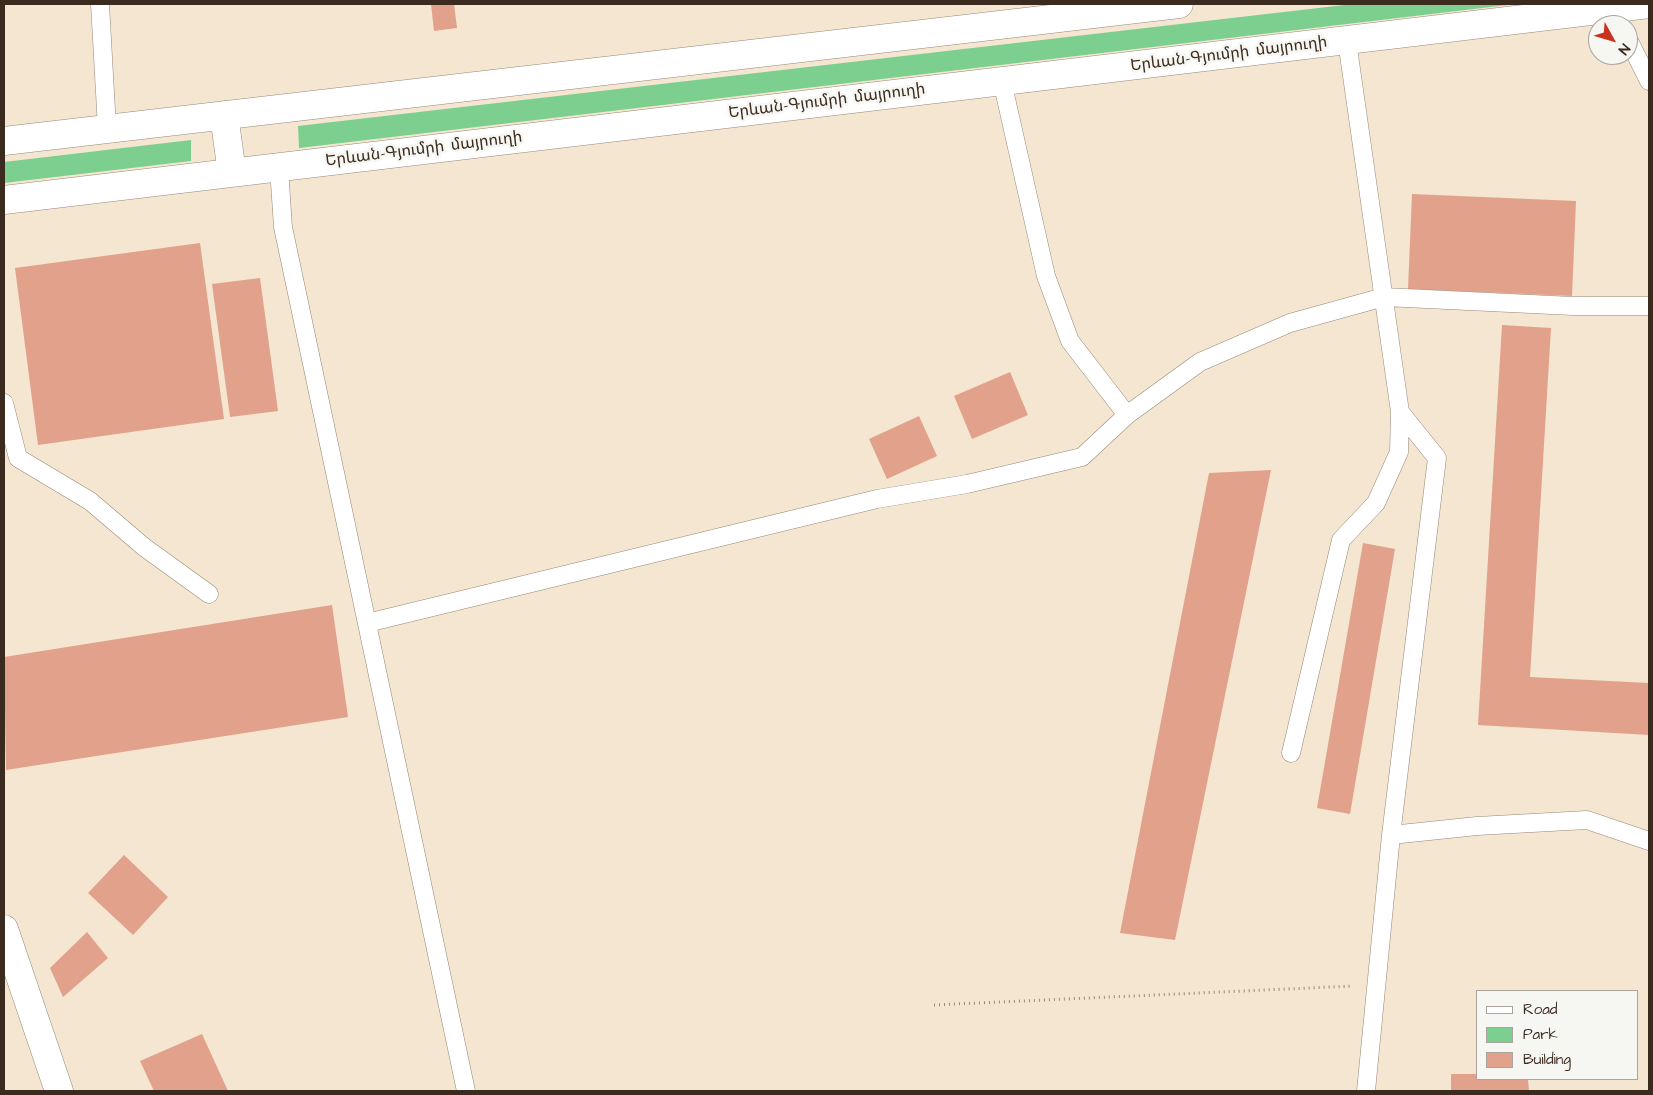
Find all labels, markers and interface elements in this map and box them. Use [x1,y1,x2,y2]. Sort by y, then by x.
north arrow [1588,15,1638,65]
street label: Երևան-Գյումրի մայրուղի [1129,33,1329,77]
text: N [1613,39,1634,59]
street label: Երևան-Գյումրի մայրուղի [727,80,927,124]
street label: Երևան-Գյումրի մայրուղի [324,128,524,172]
legend [1476,990,1638,1080]
text: Road [1523,999,1557,1020]
text: Park [1523,1024,1558,1045]
text: Building [1523,1049,1571,1070]

